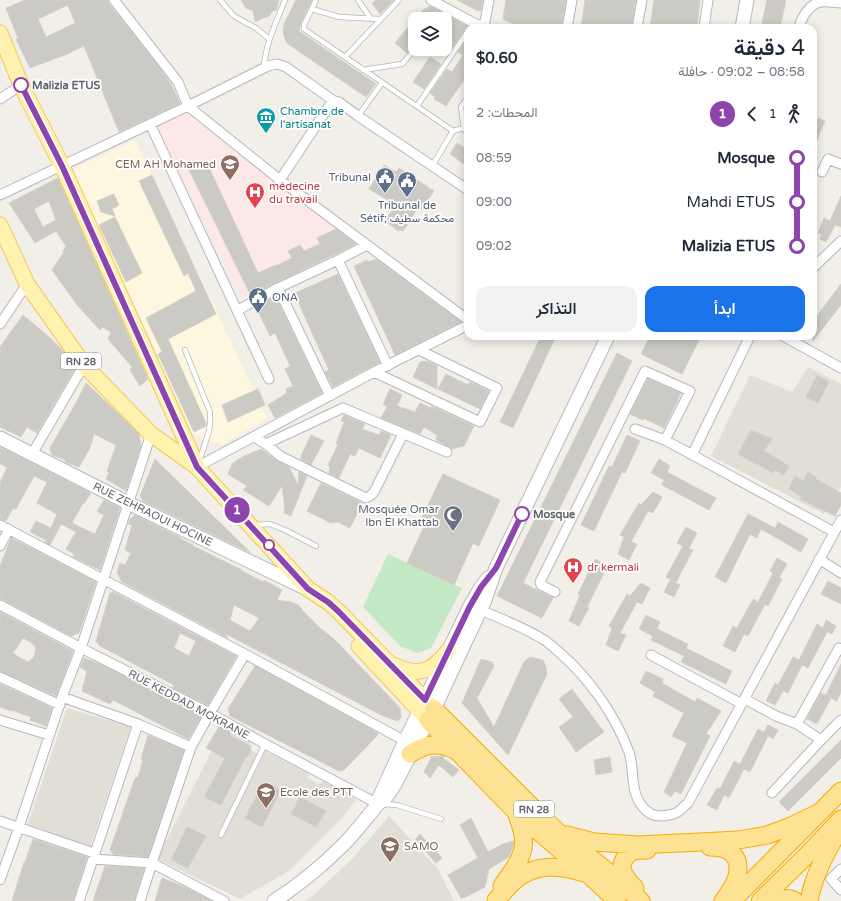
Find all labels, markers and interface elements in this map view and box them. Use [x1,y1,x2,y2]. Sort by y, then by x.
map controls [408,12,452,56]
button: layers [408,12,452,56]
text: 4 دقيقة [734,35,805,61]
text: $0.60 [476,49,517,67]
text: 08:58 – 09:02 · حافلة [678,64,805,80]
marker: Malizia ETUS [13,77,29,93]
place label: Malizia ETUS [32,79,101,92]
icon: back [741,103,763,125]
icon: walk [783,103,805,125]
place label: Chambre de l'artisanat [280,105,344,131]
text: المحطات: 2 [476,105,538,121]
text: 1 [718,105,727,122]
museum icon: Chambre de l'artisanat [255,106,277,134]
text: 1 [769,106,777,122]
text: Mosque [717,149,775,167]
text: 08:59 [476,150,512,166]
school or university icon: CEM AH Mohamed [219,153,241,181]
place label: CEM AH Mohamed [115,158,216,171]
public building icon: Tribunal [374,166,396,194]
public building icon: Tribunal de Sétif; محكمة سطيف [396,170,418,198]
place label: Tribunal [329,171,371,184]
place label: médecine du travail [269,180,320,206]
hospital icon: médecine du travail [244,181,266,209]
text: Mahdi ETUS [687,193,775,211]
text: 09:00 [476,194,512,210]
place label: Tribunal de Sétif; محكمة سطيف [360,199,454,225]
text: Malizia ETUS [682,237,775,255]
text: 09:02 [476,238,512,254]
public building icon: ONA [247,286,269,314]
button: التذاكر [476,286,637,332]
button: ابدأ [645,286,805,332]
place label: ONA [272,291,298,304]
road number: RN 28 [61,353,101,369]
street label: RUE ZEHRAOUI HOCINE [91,480,215,549]
line badge: 1 [224,497,250,523]
text: 1 [233,501,241,518]
place label: Mosquée Omar Ibn El Khattab [358,503,440,529]
mosque icon: Mosquée Omar Ibn El Khattab [442,504,464,532]
marker: Mosque [514,506,530,522]
place label: Mosque [533,508,576,522]
unlabelled marker [263,539,275,551]
hospital icon: dr kermali [562,556,584,584]
place label: dr kermali [587,561,639,574]
street label: RUE KEDDAD MOKRANE [126,667,251,742]
school or university icon: Ecole des PTT [255,781,277,809]
place label: Ecole des PTT [280,786,354,799]
road number: RN 28 [514,801,554,817]
school or university icon: SAMO [379,835,401,863]
place label: SAMO [404,840,439,853]

